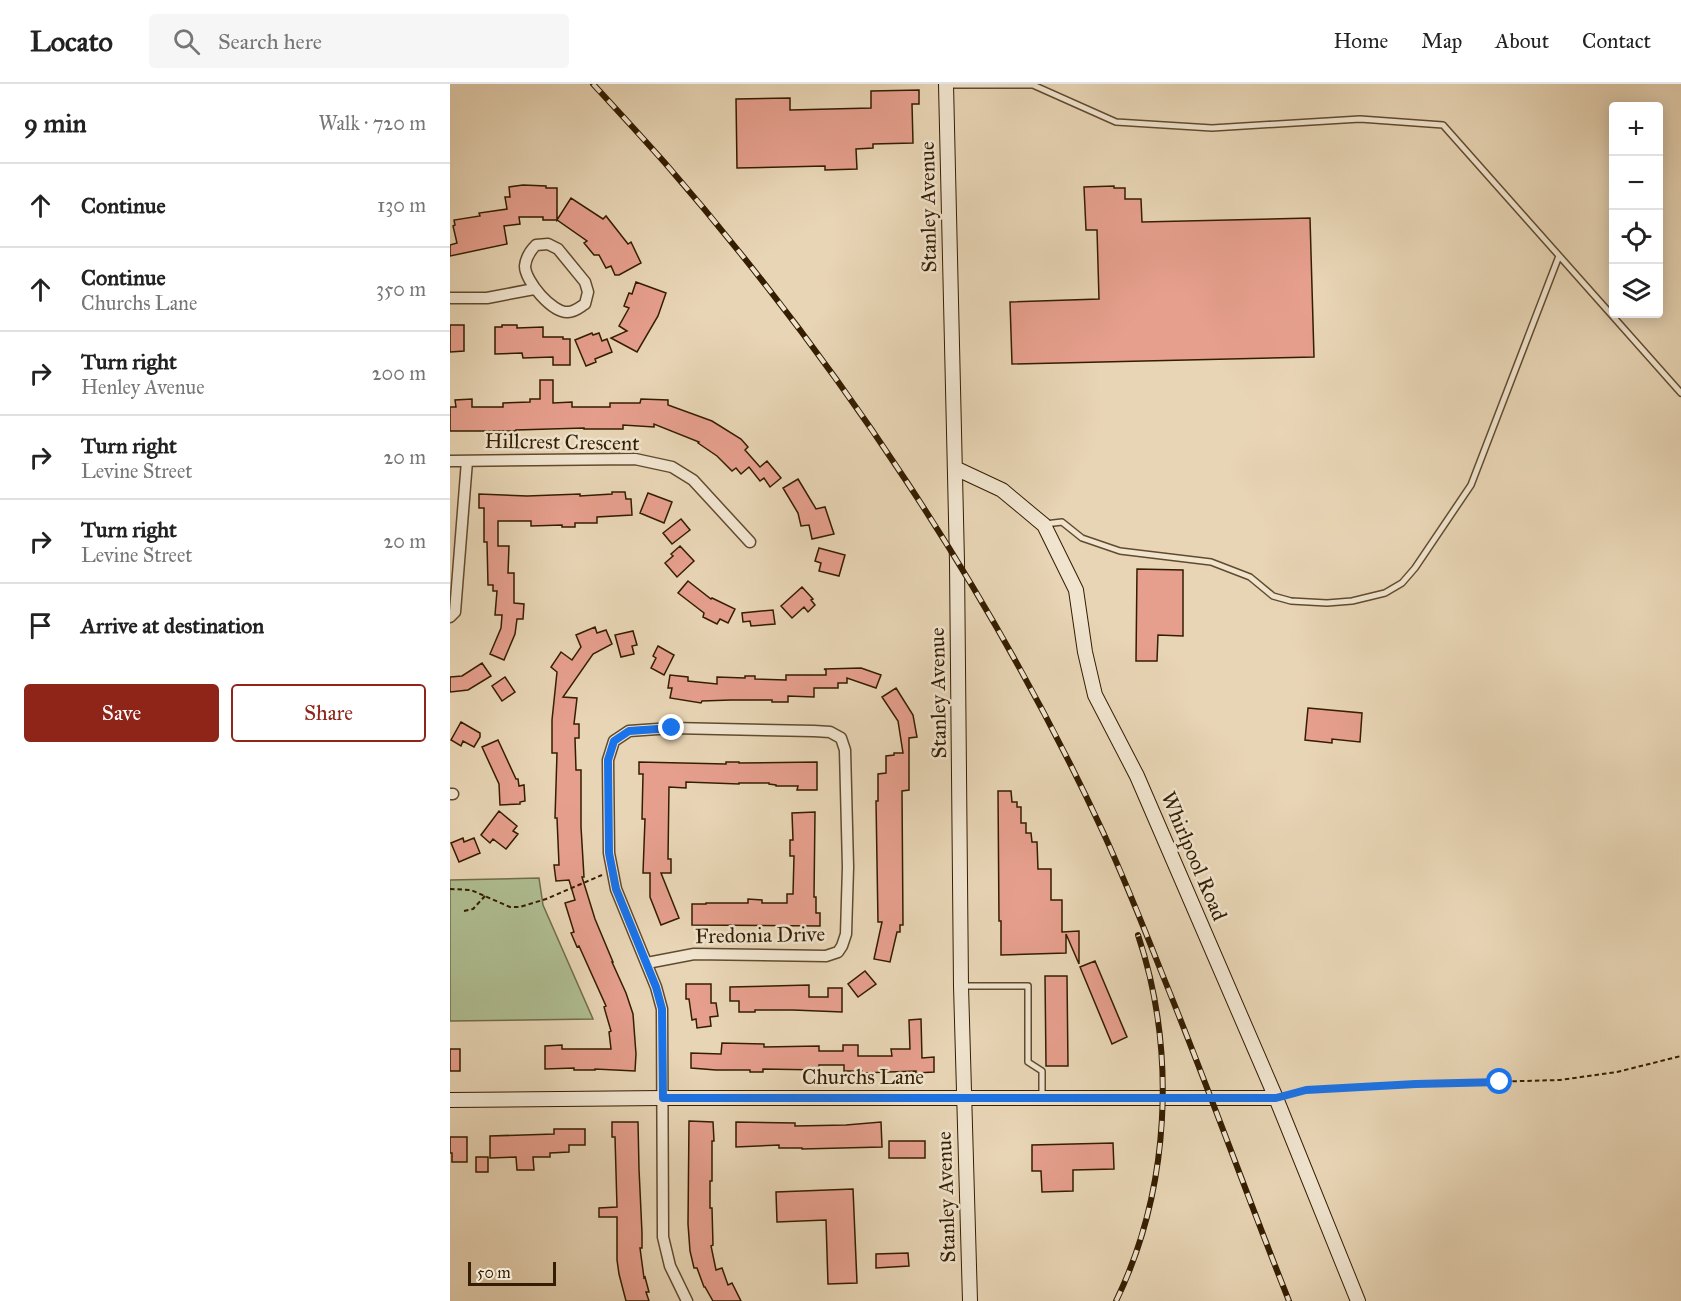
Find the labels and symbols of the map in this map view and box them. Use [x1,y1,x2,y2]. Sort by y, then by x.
street label: Stanley Avenue [914,141,942,273]
street label: Hillcrest Crescent [484,428,640,456]
street label: Stanley Avenue [924,627,952,759]
route end [658,714,684,740]
street label: Whirlpool Road [1155,787,1233,925]
street label: Fredonia Drive [695,921,826,949]
street label: Churchs Lane [802,1064,924,1090]
route start [1486,1068,1512,1094]
street label: Stanley Avenue [931,1131,961,1263]
scale bar [468,1259,556,1286]

